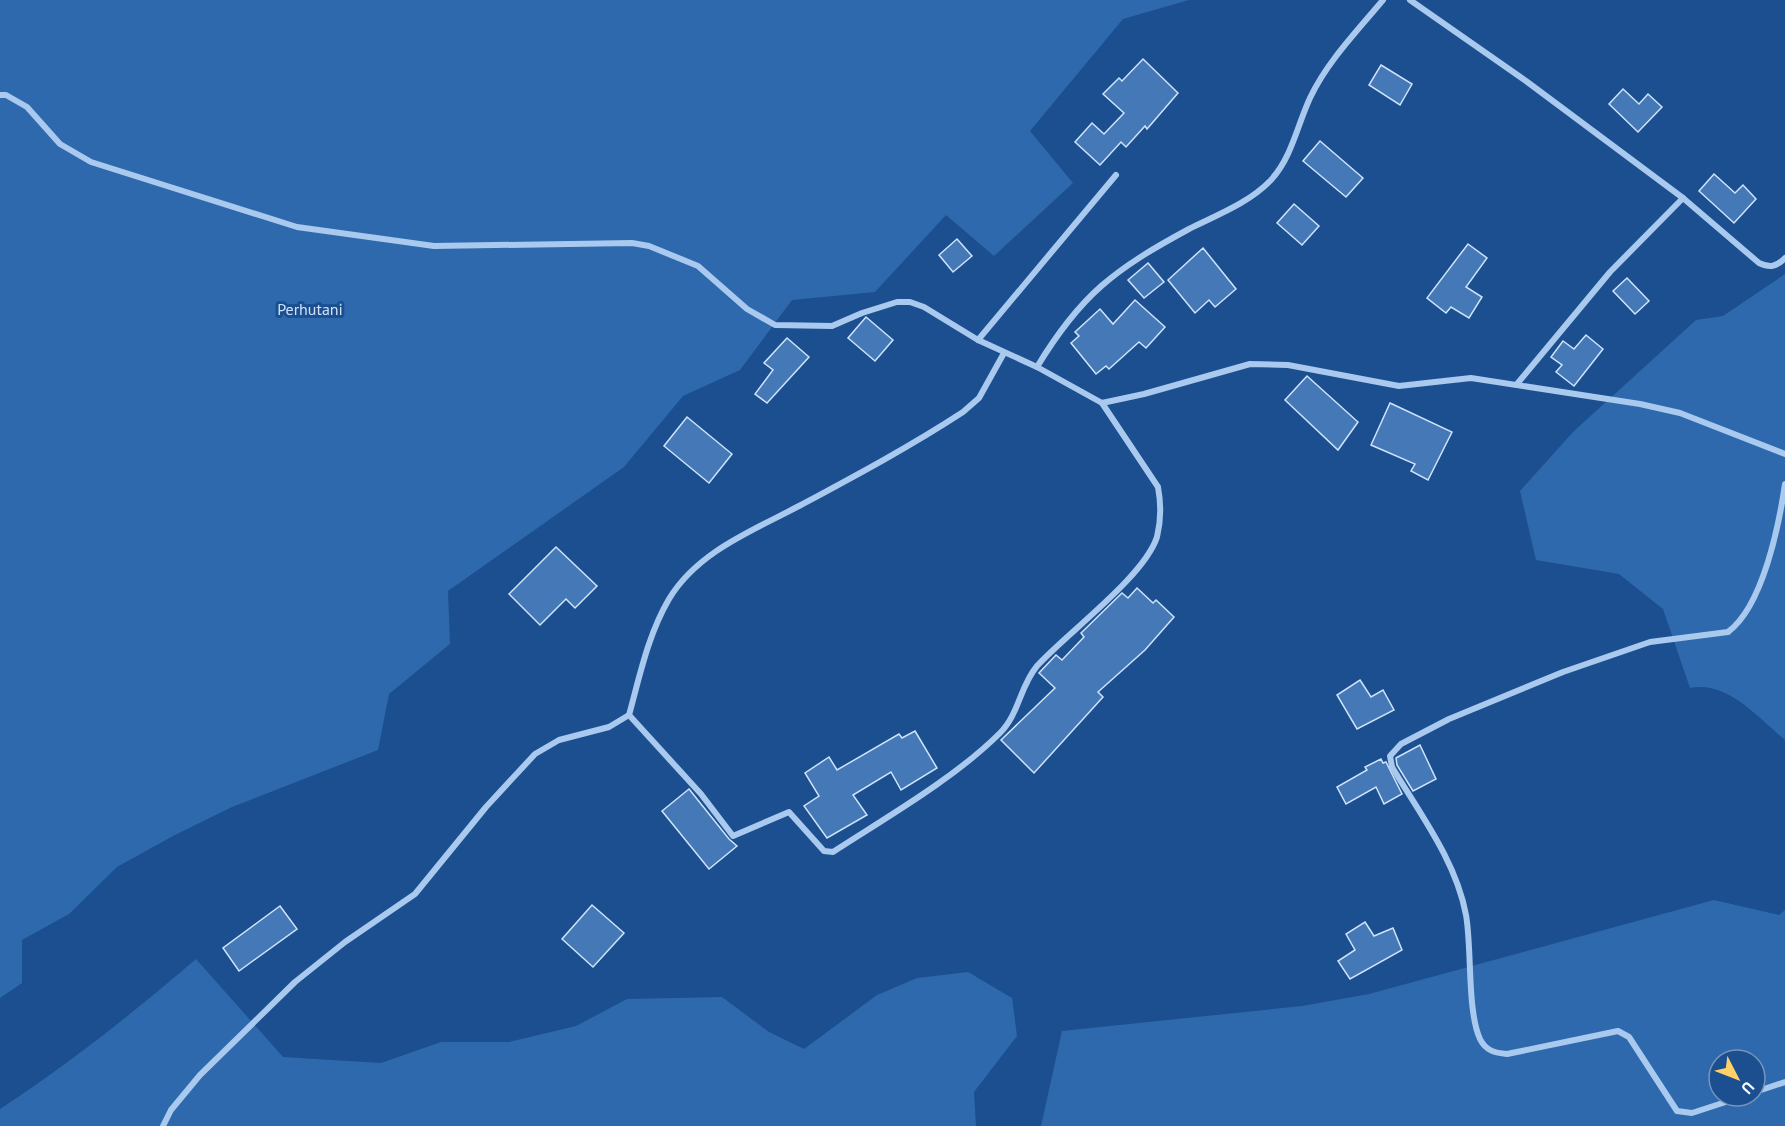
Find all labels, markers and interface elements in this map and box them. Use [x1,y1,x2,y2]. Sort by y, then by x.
park label: Perhutani [277,299,343,319]
north arrow [1707,1048,1767,1108]
text: U [1737,1078,1759,1098]

